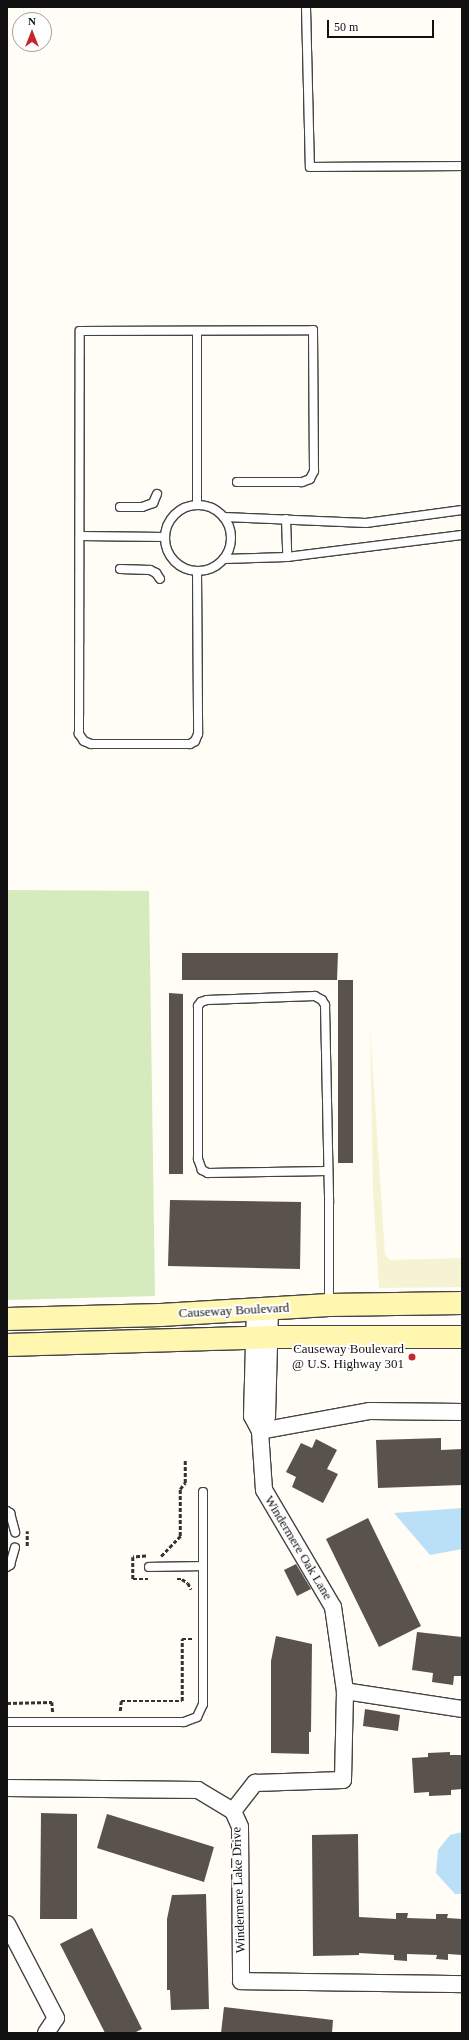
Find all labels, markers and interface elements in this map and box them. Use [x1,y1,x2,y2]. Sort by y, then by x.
north arrow [12,12,52,52]
scale bar [329,12,436,38]
text: N [28,15,36,27]
text: 50 m [334,20,358,34]
street label: Causeway Boulevard [178,1300,290,1322]
place label: Causeway Boulevard @ U.S. Highway 301 [292,1342,404,1373]
marker: Causeway Boulevard @ U.S. Highway 301 [407,1352,417,1362]
street label: Windermere Oak Lane [261,1493,335,1603]
street label: Windermere Lake Drive [229,1827,249,1953]

